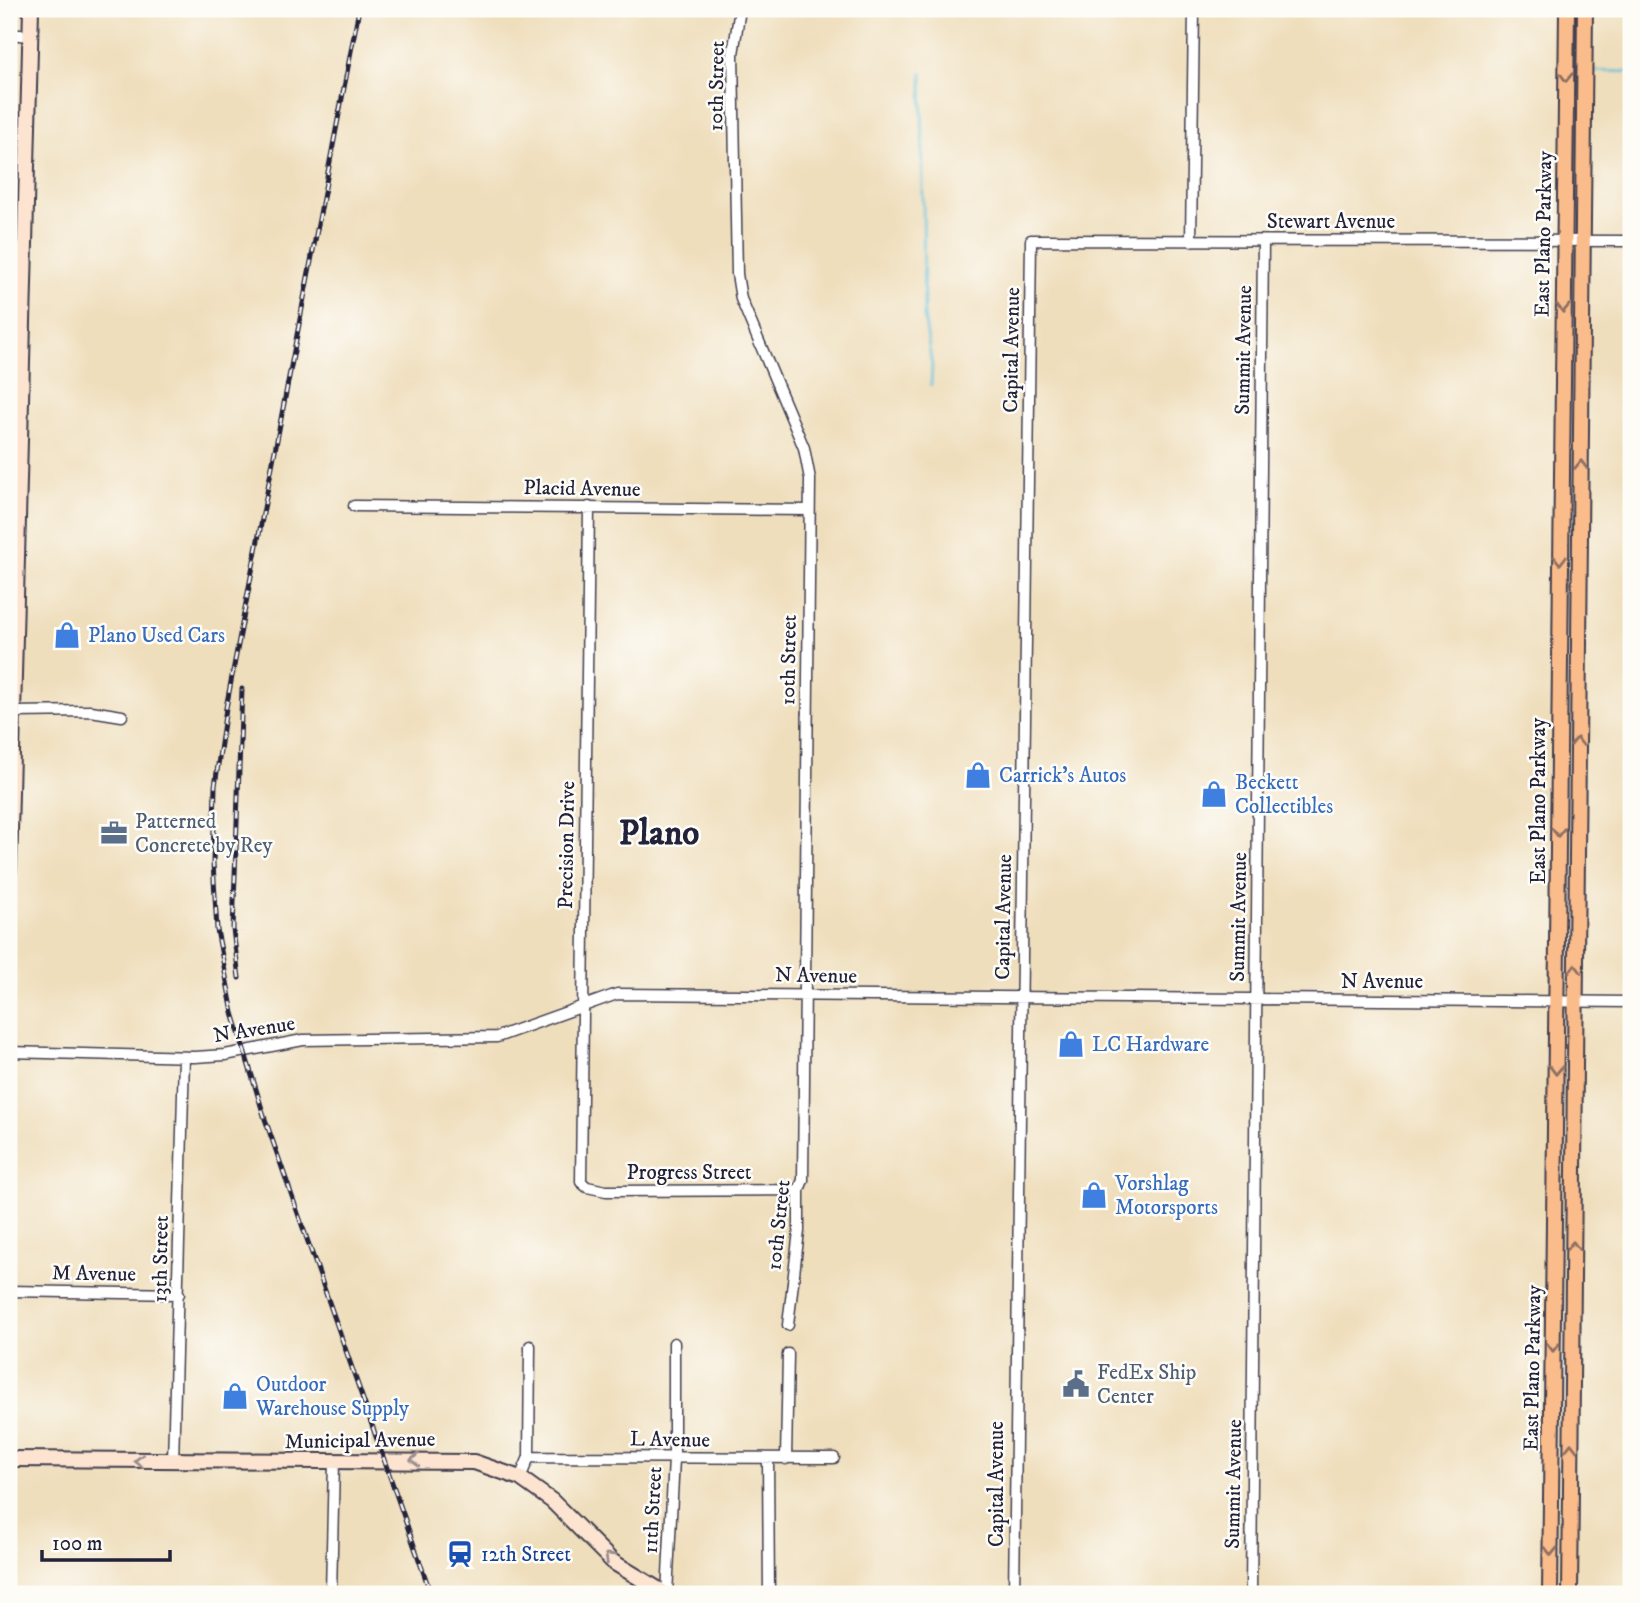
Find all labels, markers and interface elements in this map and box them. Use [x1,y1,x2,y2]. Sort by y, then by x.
street label: 10th Street [703,40,731,132]
one-way arrow [1558,72,1574,83]
street label: East Plano Parkway [1530,150,1558,317]
street label: Stewart Avenue [1267,209,1395,235]
street label: Summit Avenue [1230,285,1258,415]
street label: Capital Avenue [998,287,1026,413]
one-way arrow [1556,303,1571,314]
one-way arrow [1573,460,1589,470]
street label: Placid Avenue [523,475,641,503]
one-way arrow [1552,555,1568,566]
street label: 10th Street [775,614,803,706]
shop icon: Plano Used Cars [52,620,82,650]
place label: Plano Used Cars [88,623,225,649]
street label: East Plano Parkway [1526,717,1552,884]
one-way arrow [1569,736,1585,747]
shop icon: Carrick's Autos [963,760,993,790]
place label: Carrick's Autos [999,763,1126,789]
place label: Beckett Collectibles [1235,770,1333,820]
shop icon: Beckett Collectibles [1199,779,1229,809]
street label: Precision Drive [553,780,581,909]
place label: Patterned Concrete by Rey [135,809,273,859]
district label: Plano [619,812,699,856]
office icon: Patterned Concrete by Rey [99,818,129,848]
one-way arrow [1550,828,1566,838]
street label: Summit Avenue [1225,852,1253,982]
street label: Capital Avenue [990,854,1018,980]
street label: N Avenue [775,962,858,990]
one-way arrow [1567,964,1583,974]
street label: N Avenue [1341,969,1423,995]
street label: N Avenue [211,1011,297,1049]
shop icon: LC Hardware [1056,1029,1086,1059]
place label: LC Hardware [1092,1032,1209,1058]
one-way arrow [1548,1066,1564,1076]
street label: Progress Street [626,1160,752,1186]
place label: Vorshlag Motorsports [1114,1171,1218,1221]
street label: 10th Street [761,1178,797,1272]
shop icon: Vorshlag Motorsports [1079,1180,1109,1210]
street label: 13th Street [147,1215,175,1303]
one-way arrow [1565,1240,1581,1251]
street label: M Avenue [52,1260,137,1288]
street label: East Plano Parkway [1519,1284,1547,1451]
one-way arrow [1545,1342,1561,1353]
place label: FedEx Ship Center [1097,1360,1196,1410]
public building icon: FedEx Ship Center [1061,1369,1091,1399]
place label: Outdoor Warehouse Supply [255,1372,410,1422]
shop icon: Outdoor Warehouse Supply [220,1381,250,1411]
street label: Summit Avenue [1220,1419,1248,1549]
street label: Capital Avenue [984,1421,1010,1547]
street label: L Avenue [630,1426,711,1454]
street label: Municipal Avenue [284,1427,436,1455]
one-way arrow [1563,1442,1579,1453]
one-way arrow [133,1453,144,1469]
one-way arrow [409,1453,420,1468]
street label: 11th Street [638,1465,668,1554]
scale bar [42,1519,170,1563]
text: 100 m [52,1531,103,1557]
station icon: 12th Street [445,1539,475,1569]
place label: 12th Street [481,1542,571,1568]
one-way arrow [1543,1546,1559,1556]
one-way arrow [604,1553,617,1566]

